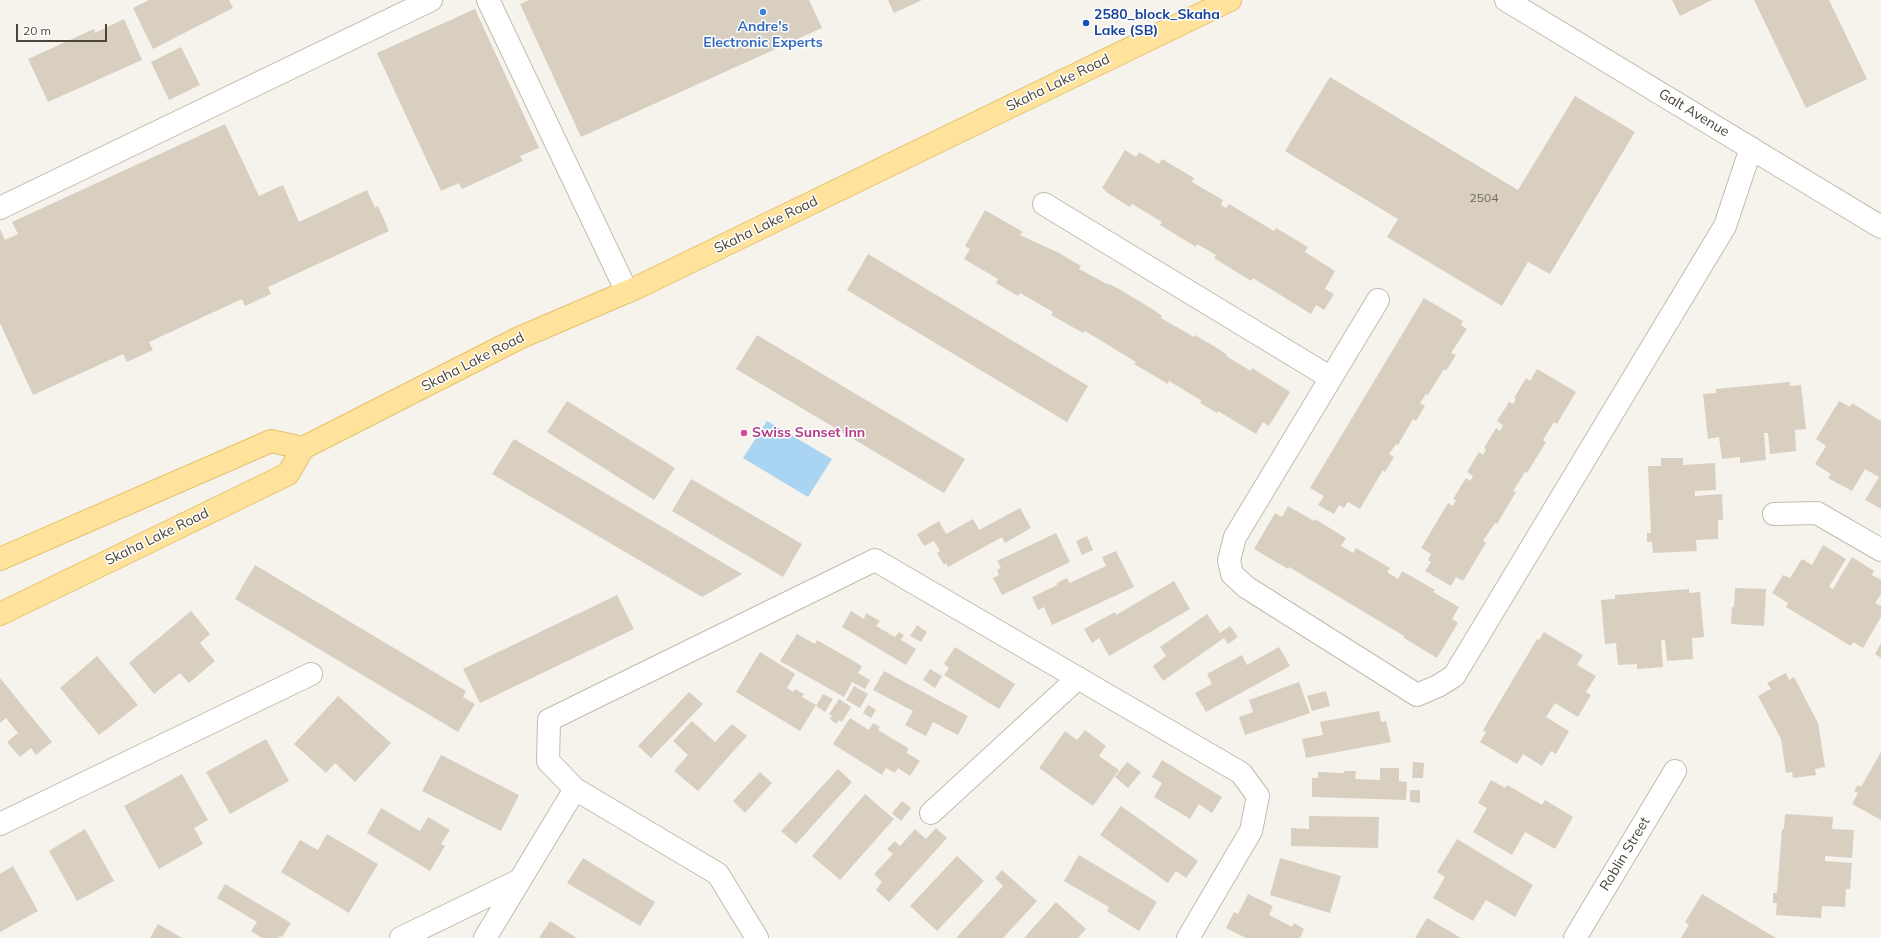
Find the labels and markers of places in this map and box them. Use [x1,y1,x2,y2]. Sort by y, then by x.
marker: Andre's Electronic Experts [758,7,768,17]
place label: 2580_block_Skaha Lake (SB) [1094,7,1220,40]
marker: 2580_block_Skaha Lake (SB) [1081,18,1091,28]
place label: Andre's Electronic Experts [703,19,823,52]
place label: Swiss Sunset Inn [752,425,865,441]
marker: Swiss Sunset Inn [739,428,749,438]

